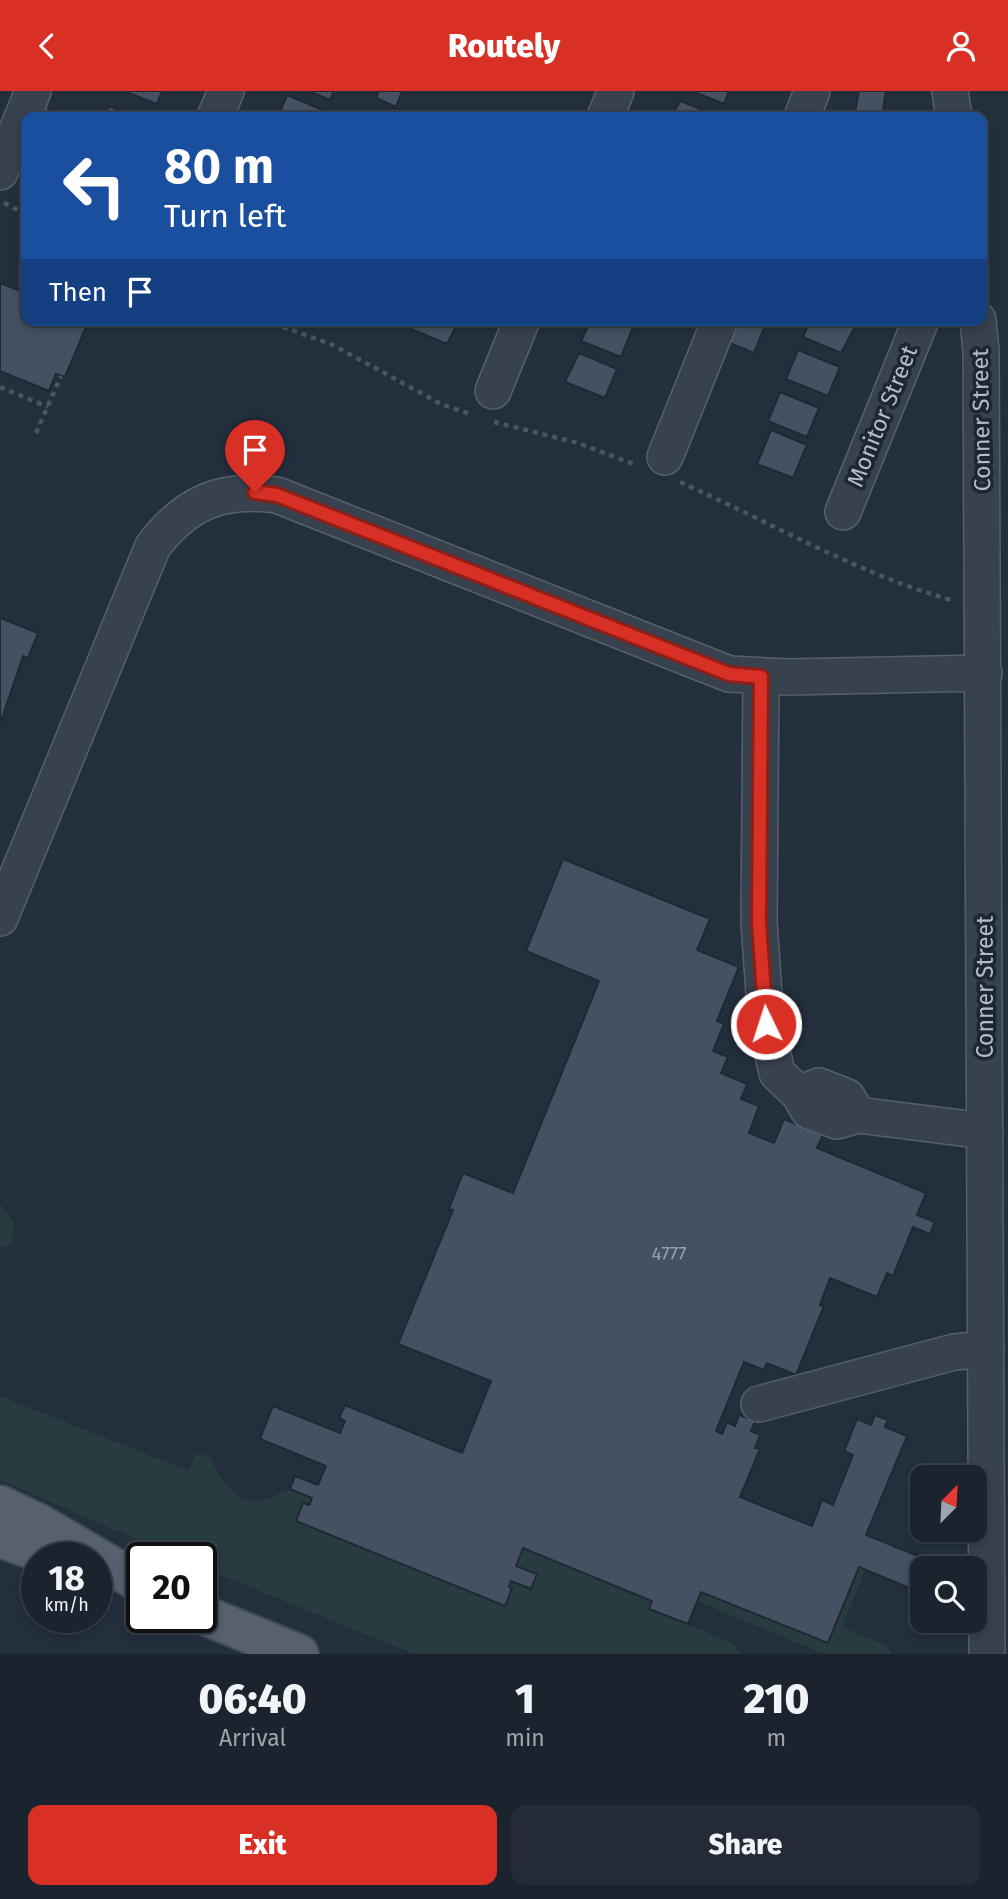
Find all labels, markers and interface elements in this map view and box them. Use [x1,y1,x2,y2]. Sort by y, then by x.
icon: back [28,27,66,65]
text: Routely [448,27,560,65]
icon: person [942,27,980,65]
text: 80 m [164,137,274,196]
icon: left [49,140,140,231]
text: Turn left [164,197,286,235]
icon: arrive [121,273,159,311]
text: Then [49,277,107,308]
street label: Monitor Street [841,341,923,491]
street label: Conner Street [966,348,996,492]
pin [225,420,285,492]
icon: arrive [236,431,274,469]
street label: Conner Street [971,915,999,1058]
position arrow [729,987,803,1061]
house number: 4777 [652,1242,686,1265]
north arrow [910,1465,987,1542]
map controls [910,1465,987,1633]
speed limit sign: 20 [126,1542,217,1633]
button: search [910,1556,987,1633]
text: 18 [48,1557,85,1599]
text: km/h [44,1594,89,1616]
text: 06:40 [199,1674,307,1724]
text: 1 [515,1674,535,1724]
text: 210 [743,1674,809,1724]
text: Arrival [219,1724,286,1752]
text: min [505,1724,545,1752]
text: m [767,1724,786,1752]
button: Exit [28,1805,497,1885]
button: Share [511,1805,980,1885]

